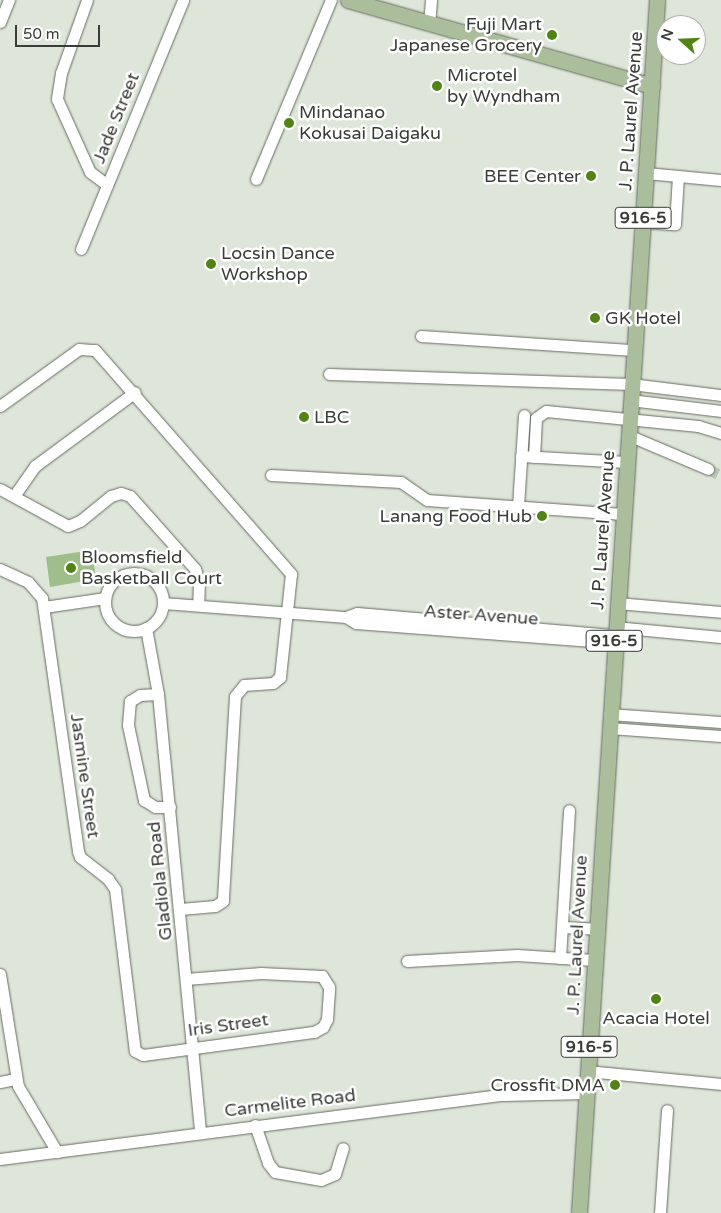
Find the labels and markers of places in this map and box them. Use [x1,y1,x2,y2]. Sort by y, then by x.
place label: Fuji Mart Japanese Grocery [390,14,542,56]
marker: Fuji Mart Japanese Grocery [546,29,558,41]
place label: Microtel by Wyndham [447,65,560,108]
marker: Microtel by Wyndham [431,80,443,92]
place label: Mindanao Kokusai Daigaku [299,102,441,144]
marker: Mindanao Kokusai Daigaku [283,117,295,129]
place label: BEE Center [484,165,581,187]
marker: BEE Center [585,170,597,182]
place label: Locsin Dance Workshop [221,243,335,286]
marker: Locsin Dance Workshop [205,258,217,270]
place label: GK Hotel [605,307,681,329]
marker: GK Hotel [589,312,601,324]
place label: LBC [314,406,349,428]
marker: LBC [298,411,310,423]
place label: Lanang Food Hub [380,505,532,527]
marker: Lanang Food Hub [536,510,548,522]
place label: Bloomsfield Basketball Court [81,547,222,590]
marker: Bloomsfield Basketball Court [65,562,77,574]
marker: Acacia Hotel [650,993,662,1005]
place label: Acacia Hotel [602,1007,710,1029]
place label: Crossfit DMA [490,1074,605,1096]
marker: Crossfit DMA [609,1079,621,1091]

